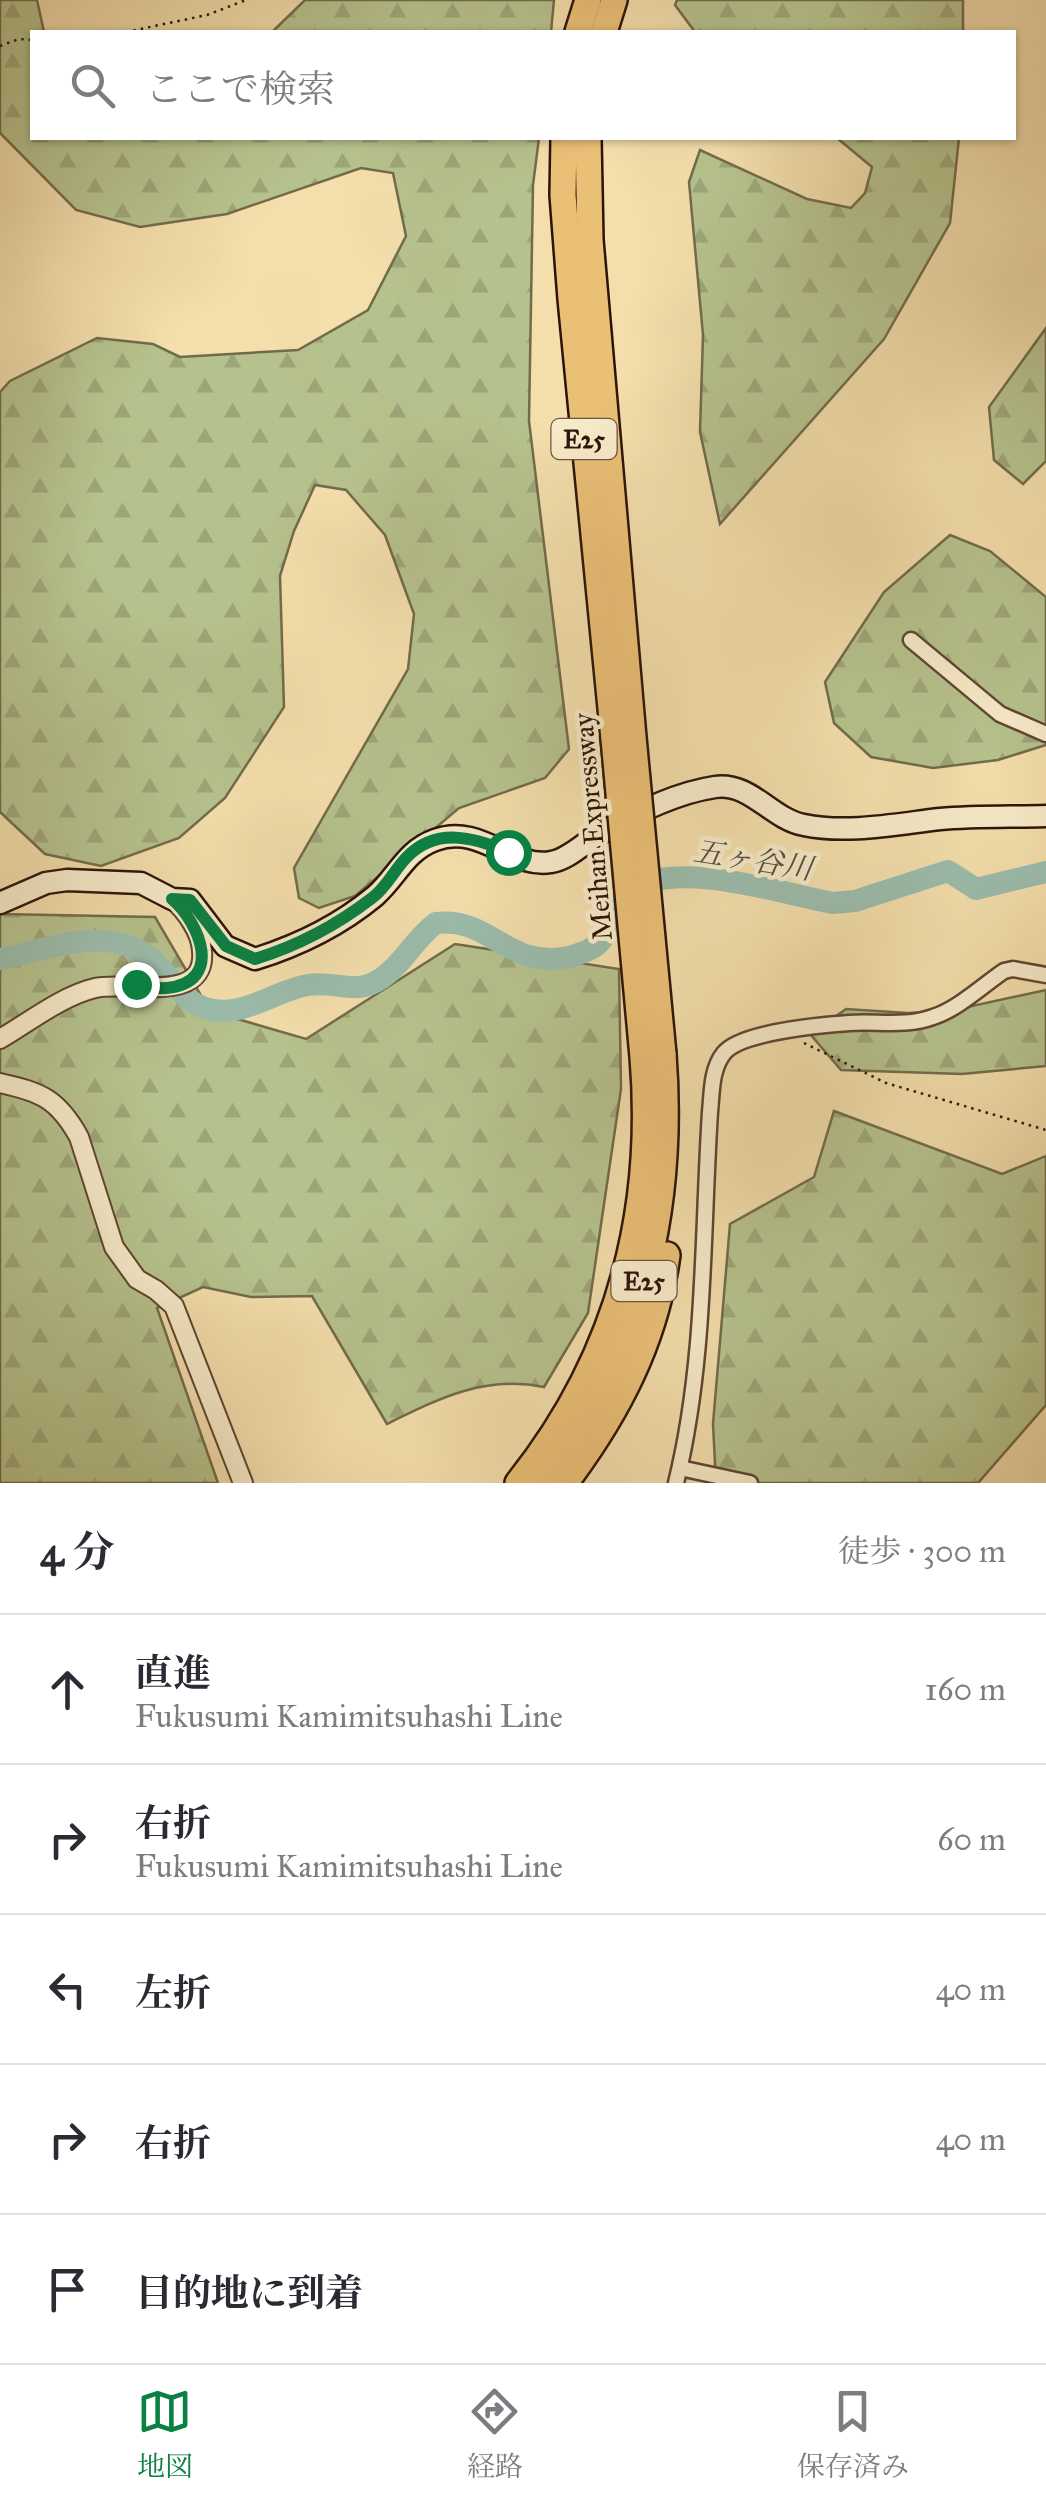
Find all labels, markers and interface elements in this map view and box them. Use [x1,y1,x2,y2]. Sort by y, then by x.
search box [30,30,1016,140]
icon: search [65,58,120,113]
text: ここで検索 [145,66,335,112]
road number: E25 [552,419,616,459]
street label: Meihan Expressway [565,711,620,942]
route start [486,830,532,876]
water label: 五ヶ谷川 [691,833,818,888]
route end [114,962,160,1008]
road number: E25 [612,1261,676,1301]
text: 4 分 [40,1526,114,1578]
text: 徒歩 · 300 m [837,1532,1006,1571]
text: 直進 [135,1650,211,1696]
icon: ahead [40,1662,95,1717]
text: 160 m [925,1670,1006,1709]
text: Fukusumi Kamimitsuhashi Line [135,1697,563,1736]
text: 右折 [135,1800,211,1846]
icon: right [40,1812,95,1867]
text: 60 m [937,1820,1006,1859]
text: Fukusumi Kamimitsuhashi Line [135,1847,563,1886]
icon: left [40,1962,95,2017]
text: 左折 [135,1970,211,2016]
text: 40 m [936,1970,1006,2009]
icon: right [40,2112,95,2167]
text: 右折 [135,2120,211,2166]
text: 40 m [936,2120,1006,2159]
icon: arrive [40,2262,95,2317]
text: 目的地に到着 [135,2270,363,2316]
tab: 地図 [137,2384,193,2484]
tab: 経路 [467,2384,523,2484]
tab: 保存済み [797,2384,909,2484]

